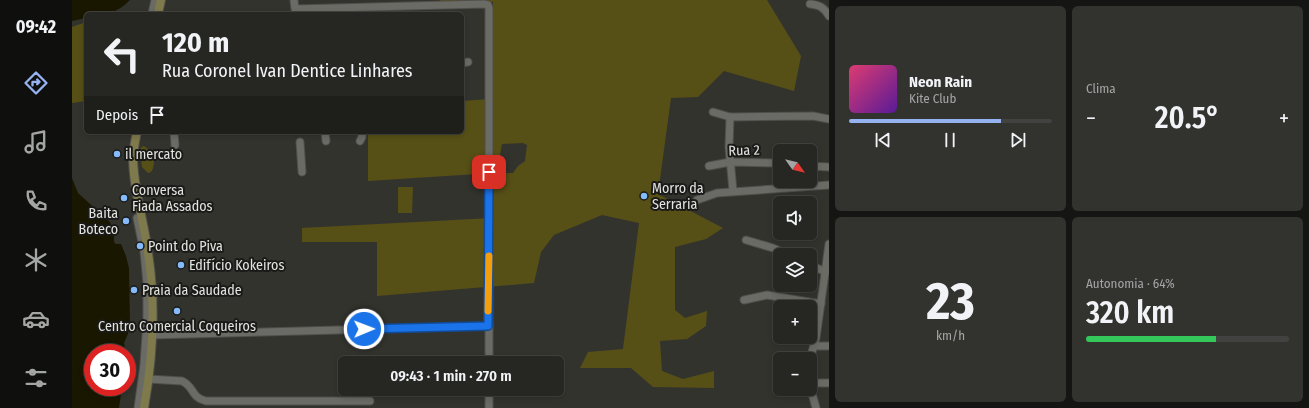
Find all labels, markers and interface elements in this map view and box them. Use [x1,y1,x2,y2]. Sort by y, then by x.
text: 09:42 [16,16,56,38]
text: 120 m [162,26,229,59]
icon: left [96,28,148,80]
text: Rua Coronel Ivan Dentice Linhares [162,60,413,82]
icon: directions [22,69,50,97]
text: Neon Rain [909,73,972,91]
text: Clima [1086,81,1116,96]
text: Kite Club [909,91,956,106]
text: 20.5° [1155,100,1220,136]
icon: arrive [146,104,168,126]
text: − [1086,105,1096,132]
text: + [1279,105,1289,132]
text: Depois [96,106,138,124]
icon: music [22,128,50,156]
icon: previous [872,129,894,151]
icon: pause [939,129,961,151]
icon: next [1007,129,1029,151]
street label: Rua 2 [728,141,760,160]
north arrow [773,144,817,188]
map controls [773,144,817,396]
place label: il mercato [125,146,182,163]
marker: il mercato [112,149,122,159]
pin [472,155,506,189]
icon: arrive [478,161,500,183]
place label: Morro da Serraria [652,180,704,213]
place label: Conversa Fiada Assados [132,182,213,215]
icon: phone [22,187,50,215]
marker: Morro da Serraria [639,191,649,201]
marker: Conversa Fiada Assados [119,193,129,203]
button: sound [773,196,817,240]
place label: Baita Boteco [79,205,118,238]
marker: Baita Boteco [121,216,131,226]
place label: Point do Piva [148,238,223,255]
marker: Point do Piva [135,241,145,251]
icon: climate [22,246,50,274]
button: layers [773,248,817,292]
place label: Edifício Kokeiros [189,257,284,274]
marker: Edifício Kokeiros [176,260,186,270]
text: 23 [926,270,975,333]
text: Autonomia · 64% [1086,276,1175,291]
place label: Praia da Saudade [142,282,242,299]
marker: Praia da Saudade [129,285,139,295]
text: 320 km [1086,295,1174,331]
button: + [773,300,817,344]
icon: car [22,305,50,333]
marker: Centro Comercial Coqueiros [172,306,182,316]
position arrow [343,308,385,350]
place label: Centro Comercial Coqueiros [98,318,256,335]
text: km/h [936,328,965,343]
speed limit sign: 30 [84,344,136,396]
button: − [773,352,817,396]
icon: filters [22,364,50,392]
text: 09:43 · 1 min · 270 m [390,367,512,385]

